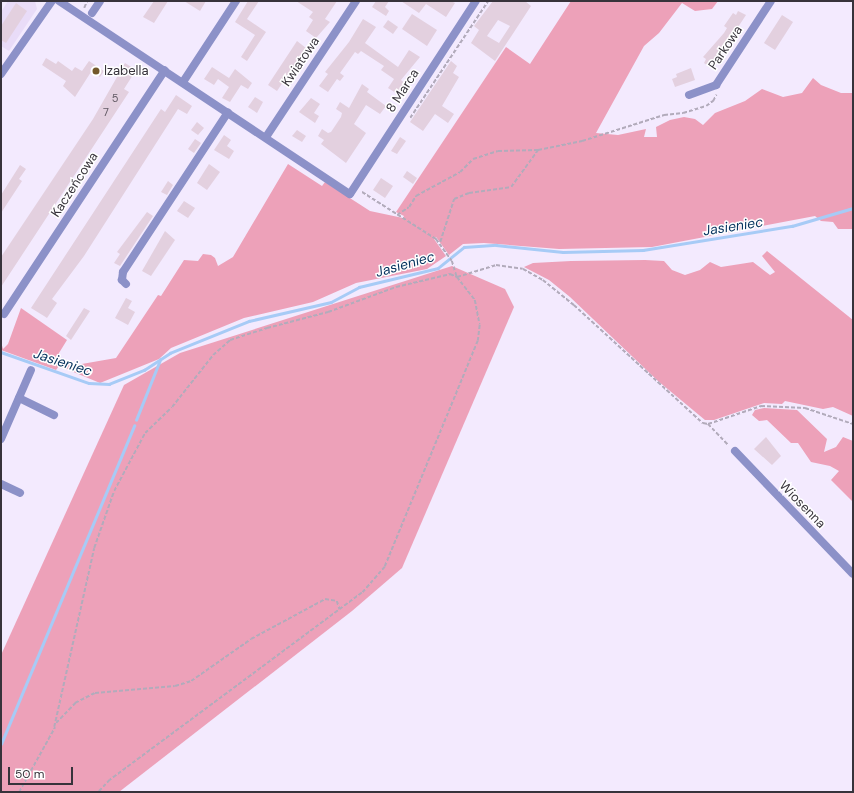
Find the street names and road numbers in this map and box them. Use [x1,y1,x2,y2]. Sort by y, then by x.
street label: Parkowa [706,23,746,73]
street label: Kwiatowa [279,34,323,90]
street label: 8 Marca [383,66,423,116]
street label: Kaczeńcowa [48,150,102,220]
street label: Wiosenna [776,478,828,532]

